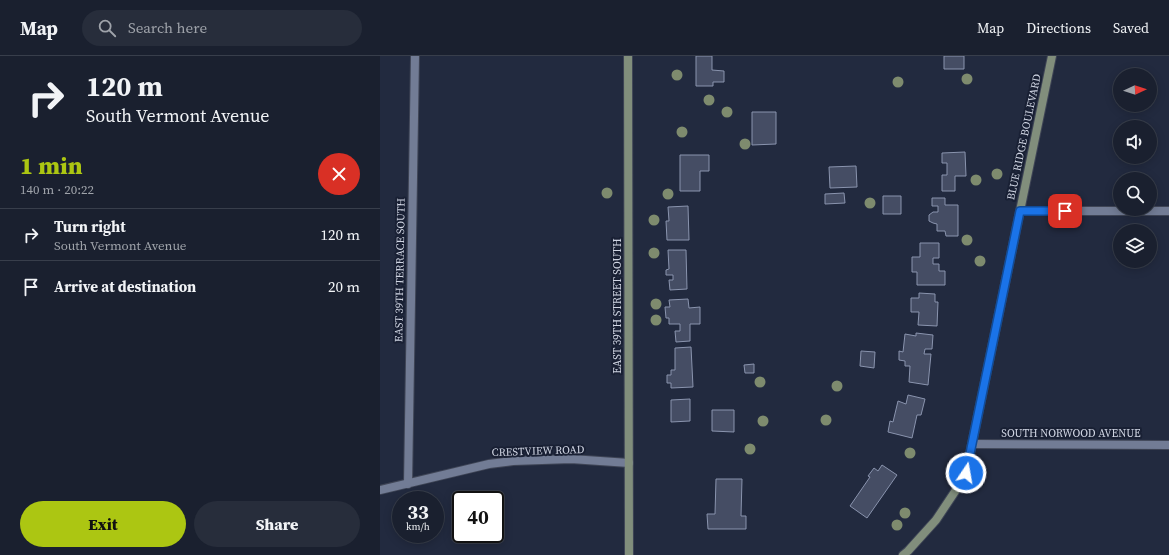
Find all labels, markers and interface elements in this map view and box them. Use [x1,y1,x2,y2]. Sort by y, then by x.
search box [82,10,362,46]
text: Map [20,15,58,41]
icon: search [96,17,118,39]
text: Search here [128,17,207,38]
text: Map [977,18,1004,38]
text: Directions [1026,18,1091,38]
text: Saved [1113,18,1149,38]
text: 120 m [86,67,163,105]
north arrow [1113,68,1157,112]
map controls [1113,68,1157,268]
icon: right [20,72,72,124]
street label: BLUE RIDGE BOULEVARD [1003,72,1045,201]
text: South Vermont Avenue [86,103,269,128]
button: sound [1113,120,1157,164]
text: 1 min [20,149,83,182]
button: close [318,153,360,195]
button: search [1113,172,1157,216]
text: 140 m · 20:22 [20,181,94,198]
pin [1048,194,1082,228]
street label: EAST 39TH TERRACE SOUTH [391,197,409,342]
icon: arrive [1054,200,1076,222]
text: Turn right [54,216,126,237]
icon: right [20,224,42,246]
text: 120 m [320,224,360,245]
button: layers [1113,224,1157,268]
text: South Vermont Avenue [54,237,186,254]
street label: EAST 39TH STREET SOUTH [610,238,625,374]
icon: arrive [20,276,42,298]
text: Arrive at destination [54,276,196,297]
text: 20 m [328,276,360,297]
street label: SOUTH NORWOOD AVENUE [1001,426,1141,441]
street label: CRESTVIEW ROAD [491,442,585,460]
position arrow [945,452,987,494]
speed limit sign: 40 [452,491,504,543]
text: 33 [407,498,429,526]
button: Exit [20,501,186,547]
button: Share [194,501,360,547]
text: km/h [406,520,430,533]

